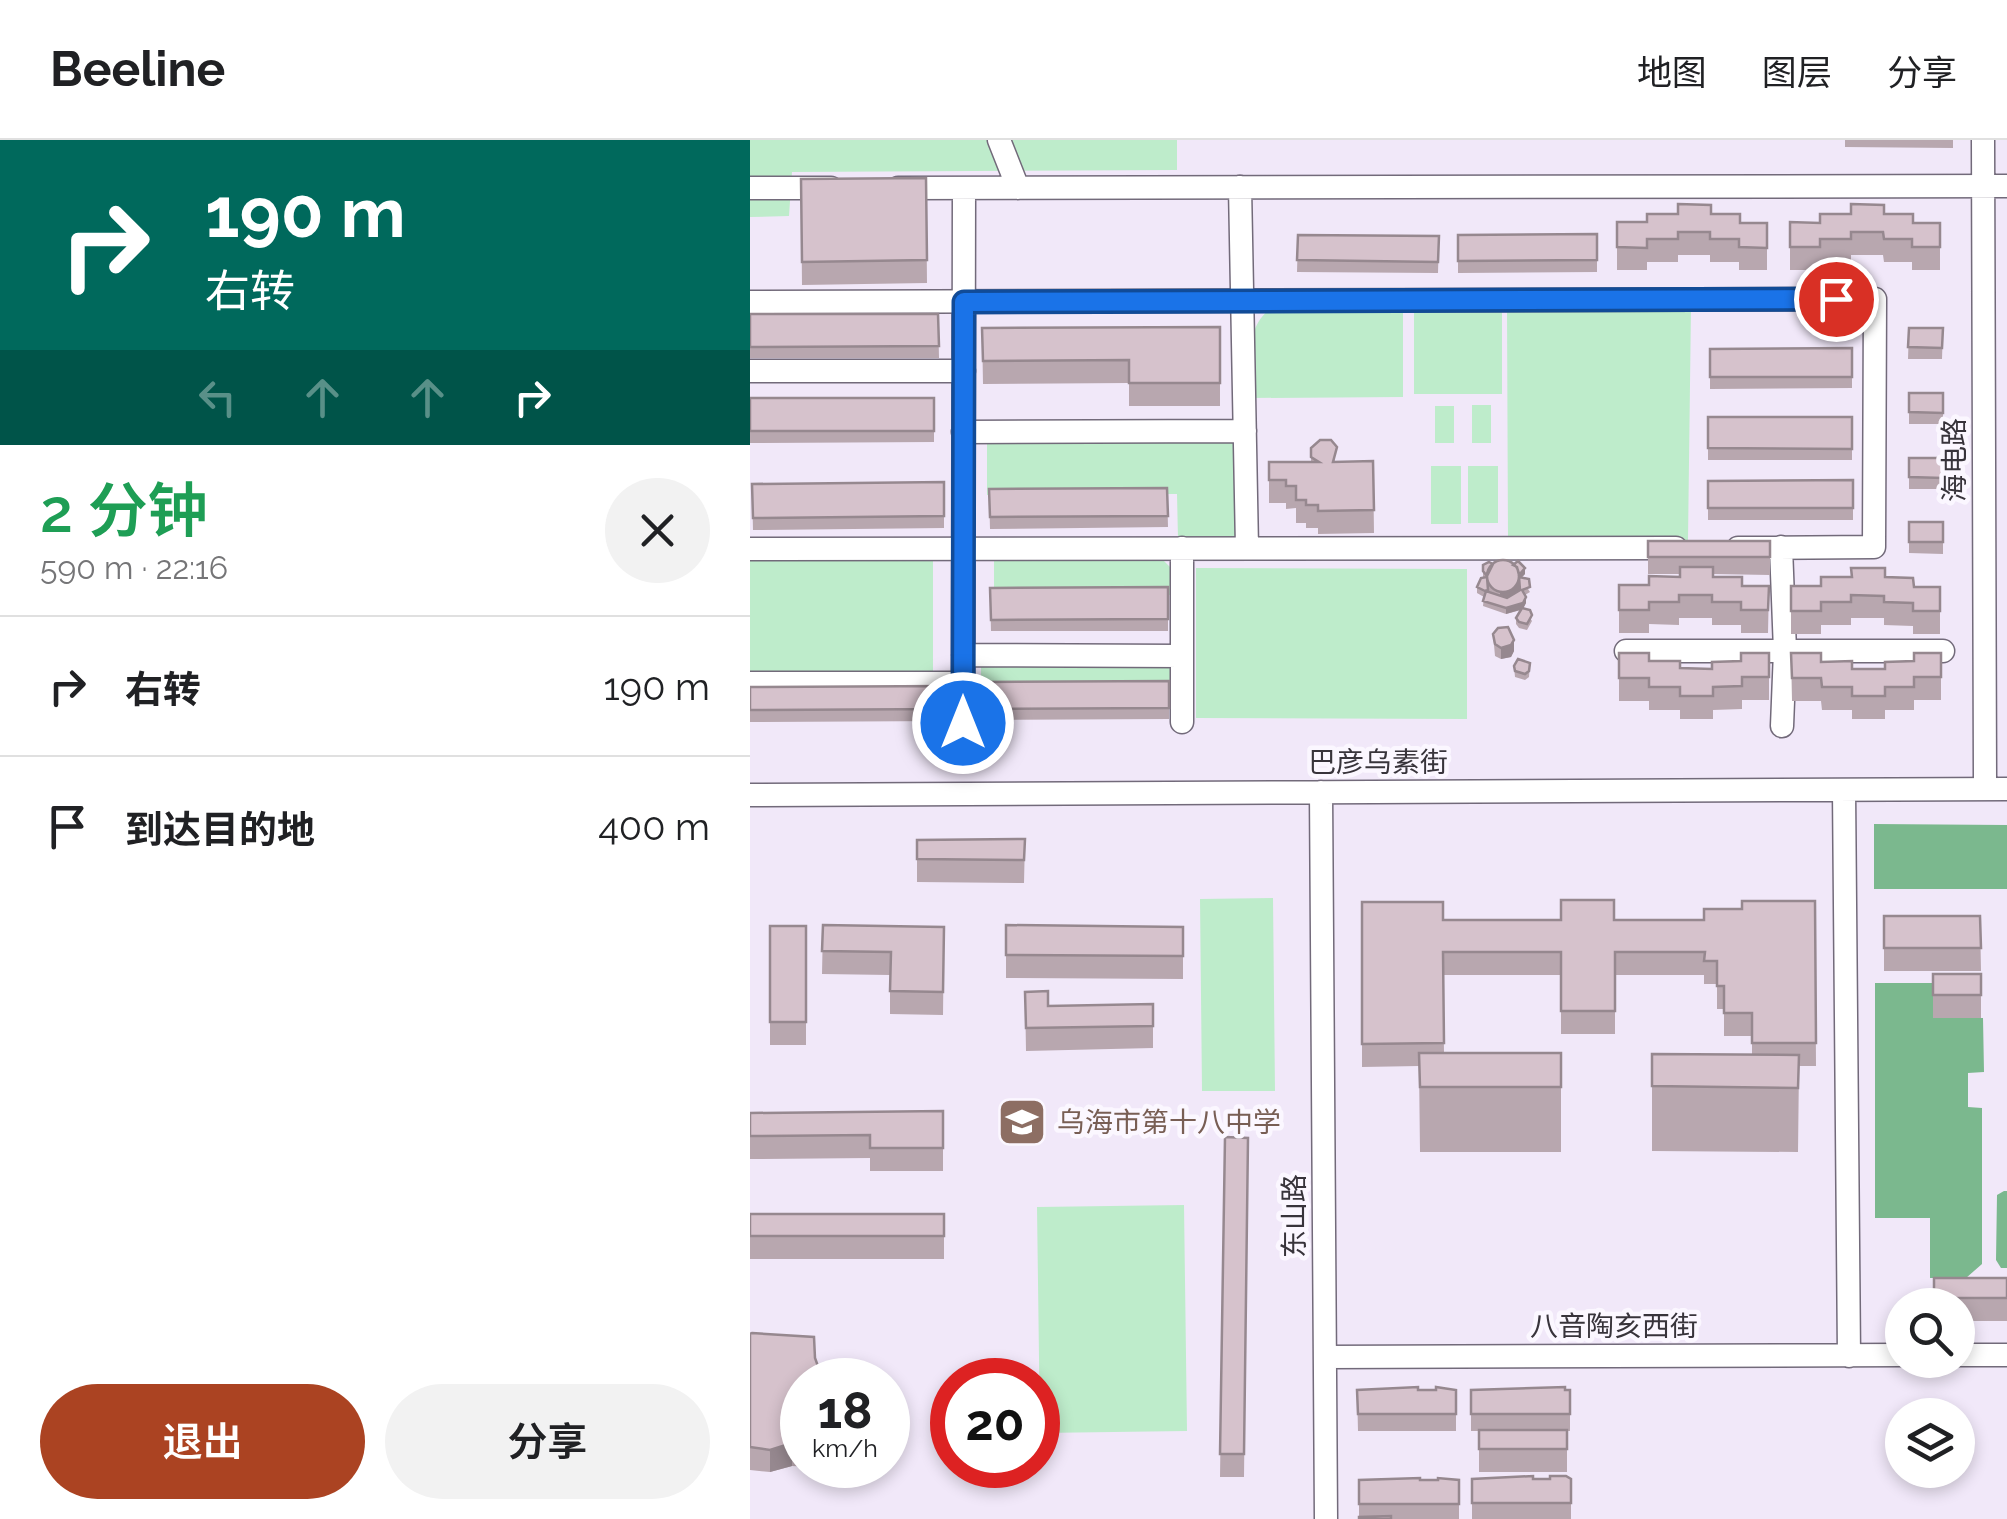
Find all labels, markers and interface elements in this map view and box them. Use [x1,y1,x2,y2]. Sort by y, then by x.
text: Beeline [50,41,225,97]
text: 地图 [1637,52,1707,93]
text: 图层 [1762,52,1832,93]
text: 分享 [1887,52,1957,93]
text: 190 m [205,171,406,253]
icon: right [40,180,170,310]
pin [1794,257,1879,342]
text: 右转 [205,265,295,318]
icon: arrive [1809,272,1864,327]
icon: left [190,370,245,425]
icon: ahead [295,370,350,425]
icon: ahead [400,370,455,425]
icon: right [505,370,560,425]
street label: 海电路 [1938,418,1971,502]
text: 2 分钟 [40,476,208,546]
button: close [605,478,710,583]
text: 590 m · 22:16 [40,549,228,586]
icon: right [40,659,95,714]
text: 190 m [604,664,710,709]
text: 右转 [125,667,201,712]
position arrow [911,671,1015,775]
street label: 巴彦乌素街 [1308,746,1448,779]
icon: arrive [40,799,95,854]
text: 400 m [598,804,710,849]
text: 到达目的地 [125,807,315,852]
school or university icon: 乌海市第十八中学 [996,1096,1048,1148]
place label: 乌海市第十八中学 [1057,1106,1281,1139]
street label: 东山路 [1278,1174,1311,1258]
map controls [1885,1288,1975,1488]
button: search [1885,1288,1975,1378]
street label: 八音陶亥西街 [1530,1310,1698,1343]
speed limit sign: 20 [930,1358,1060,1488]
text: 18 [818,1381,872,1440]
button: 退出 [40,1384,365,1499]
button: 分享 [385,1384,710,1499]
button: layers [1885,1398,1975,1488]
text: km/h [812,1433,878,1463]

